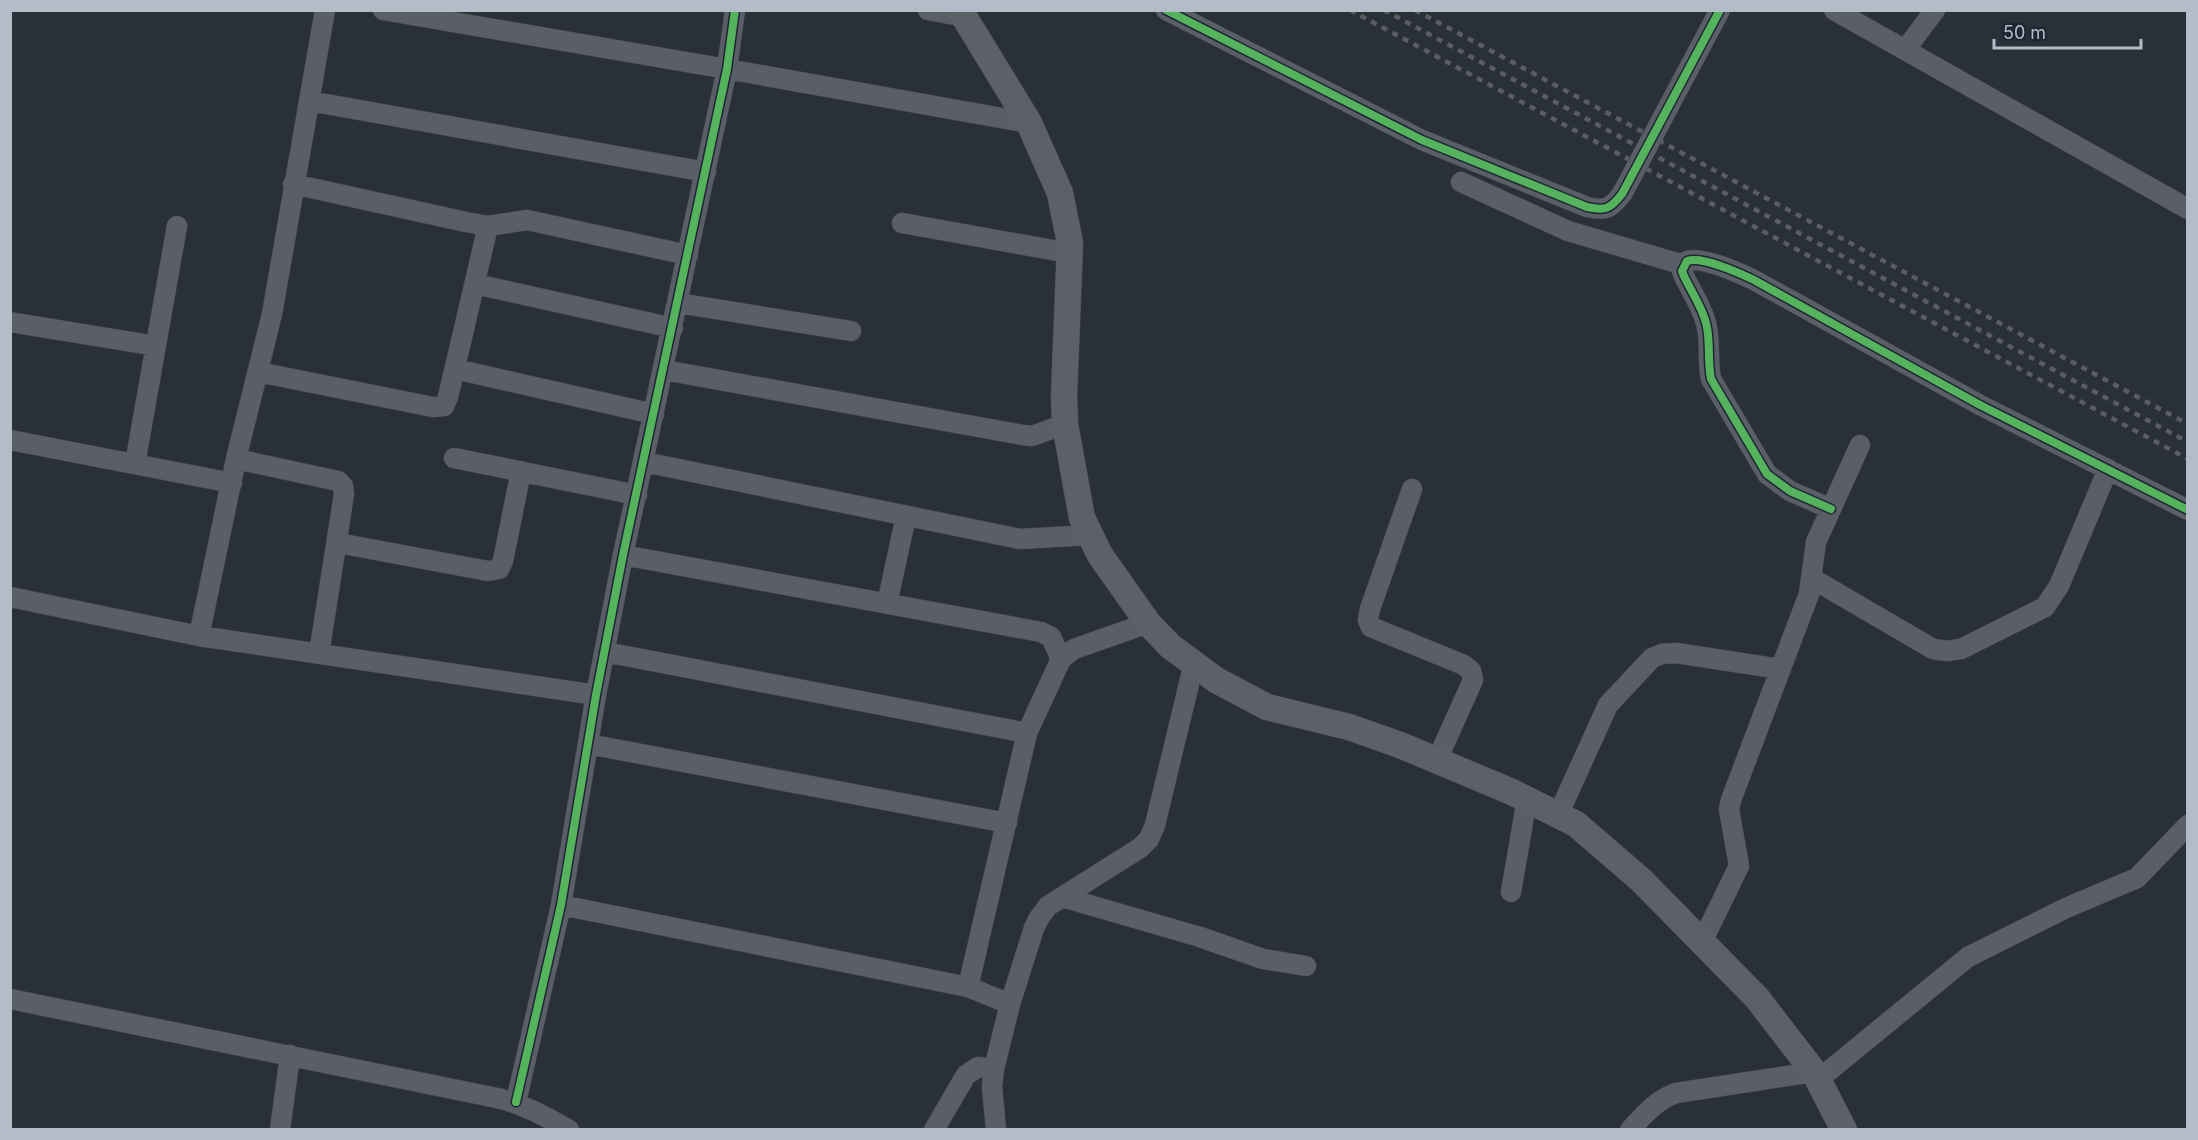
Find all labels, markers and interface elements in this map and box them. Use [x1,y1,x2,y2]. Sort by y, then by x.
scale bar [1994,12,2141,50]
text: 50 m [2003,22,2046,43]

